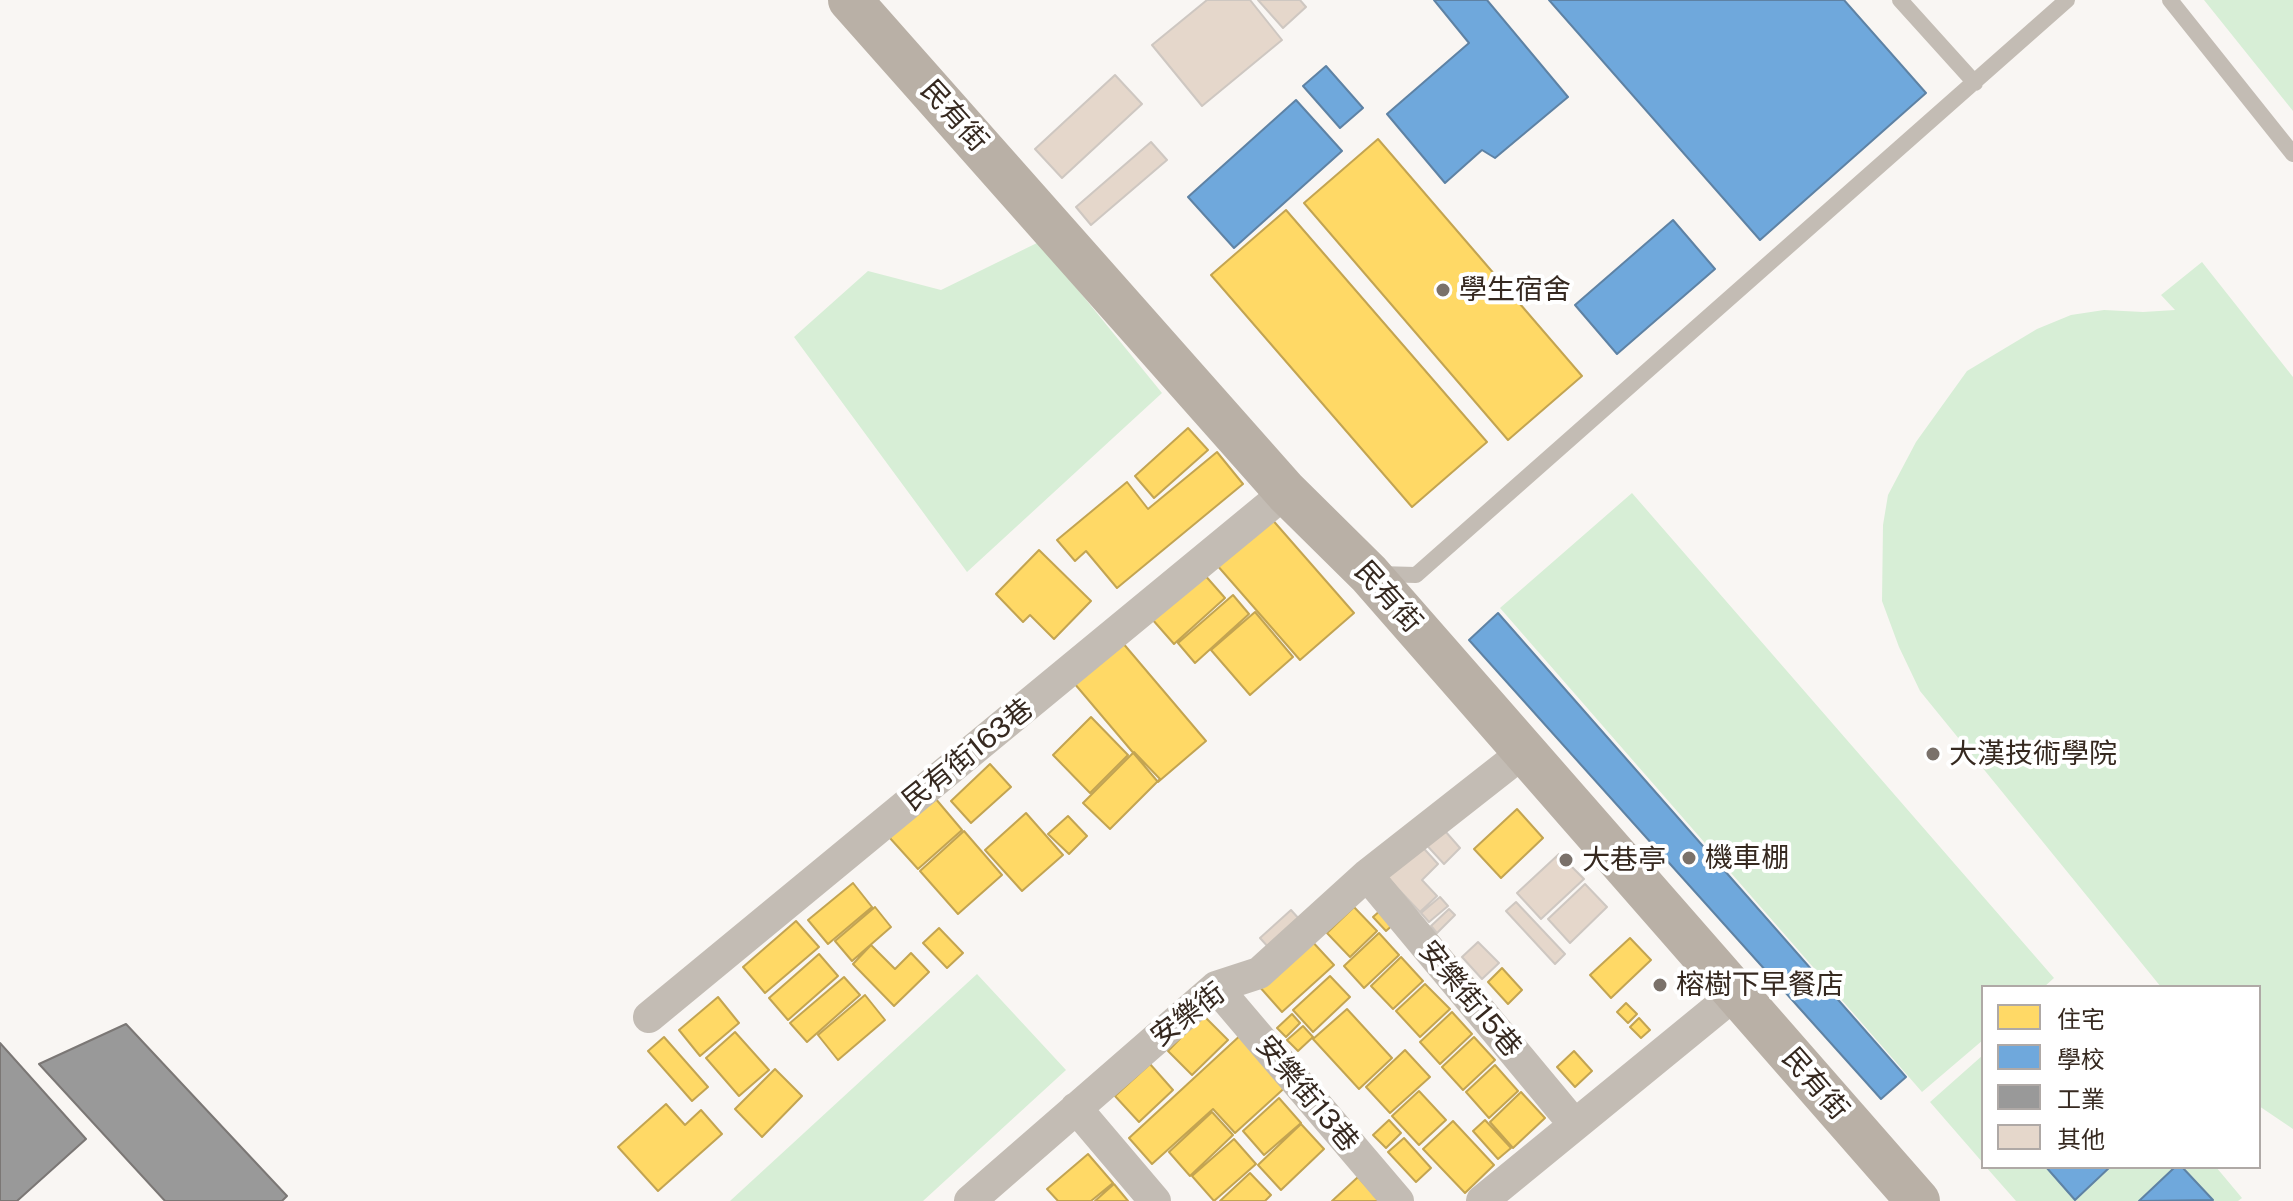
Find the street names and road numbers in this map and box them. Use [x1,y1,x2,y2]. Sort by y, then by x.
street label: 民有街 [913,74,995,158]
street label: 民有街 [1347,555,1429,639]
street label: 民有街163巷 [896,692,1040,818]
street label: 安樂街15巷 [1412,934,1528,1064]
street label: 安樂街 [1144,976,1232,1054]
street label: 安樂街13巷 [1249,1029,1365,1159]
street label: 民有街 [1775,1041,1855,1127]

